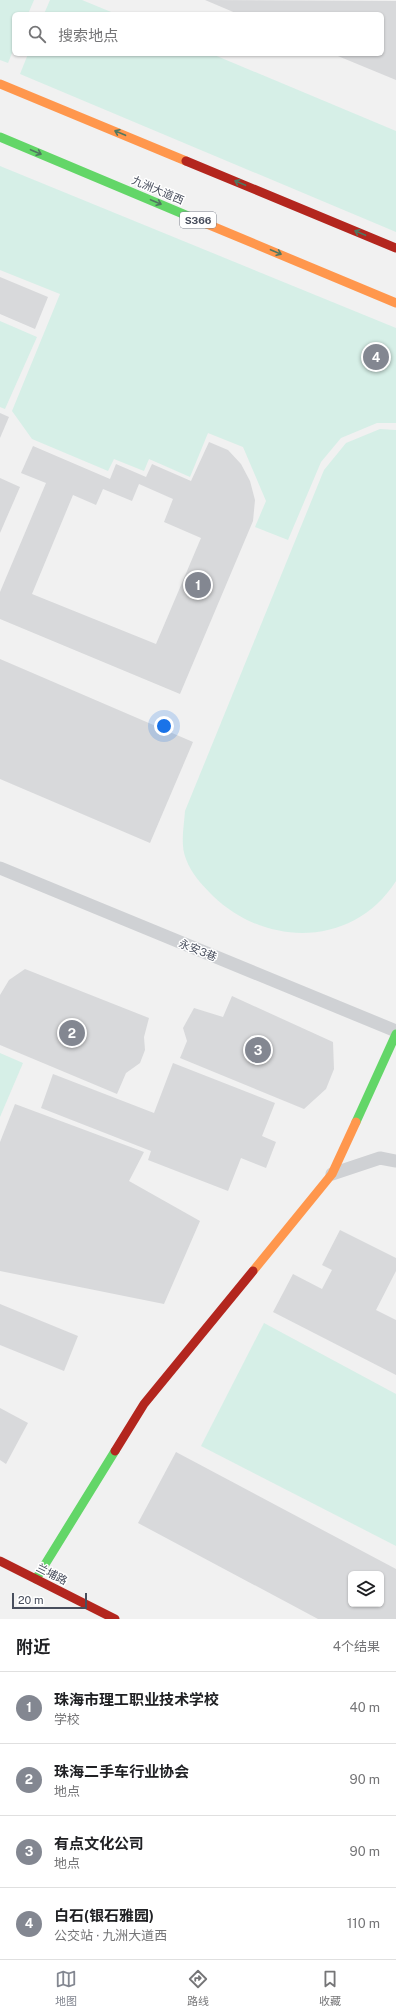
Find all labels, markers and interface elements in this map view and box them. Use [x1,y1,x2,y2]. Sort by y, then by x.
search box [12,12,384,56]
icon: search [26,23,48,45]
text: 搜索地点 [58,27,118,44]
one-way arrow [114,129,126,136]
one-way arrow [30,149,42,156]
street label: 九洲大道西 [130,174,186,206]
one-way arrow [234,179,246,186]
one-way arrow [149,199,161,206]
road number: S366 [180,212,216,228]
one-way arrow [354,228,366,236]
one-way arrow [269,249,281,257]
pin: 4 [363,342,389,372]
pin: 1 [185,570,211,600]
your location [154,716,174,736]
street label: 永安3巷 [177,937,219,963]
pin: 2 [59,1018,85,1048]
pin: 3 [245,1035,271,1065]
street label: 兰埔路 [35,1561,69,1587]
map controls [348,1571,384,1607]
button: layers [348,1571,384,1607]
scale bar [12,1591,87,1610]
text: 20 m [18,1594,43,1606]
text: 附近 [16,1637,50,1657]
text: 4个结果 [333,1639,380,1654]
text: 珠海市理工职业技术学校 [54,1691,219,1708]
text: 1 [26,1700,32,1715]
text: 40 m [349,1700,380,1715]
text: 学校 [54,1712,80,1727]
text: 珠海二手车行业协会 [54,1763,189,1780]
text: 2 [25,1772,33,1787]
text: 90 m [350,1772,380,1787]
text: 地点 [54,1784,80,1799]
text: 有点文化公司 [54,1835,144,1852]
text: 3 [25,1844,33,1859]
text: 90 m [350,1844,380,1859]
text: 地点 [54,1856,80,1871]
text: 白石(银石雅园) [54,1907,154,1924]
text: 4 [25,1916,33,1931]
text: 110 m [347,1916,380,1931]
text: 公交站 · 九洲大道西 [54,1928,167,1943]
tab: 地图 [55,1968,77,2008]
tab: 路线 [187,1968,209,2008]
tab: 收藏 [319,1968,341,2008]

